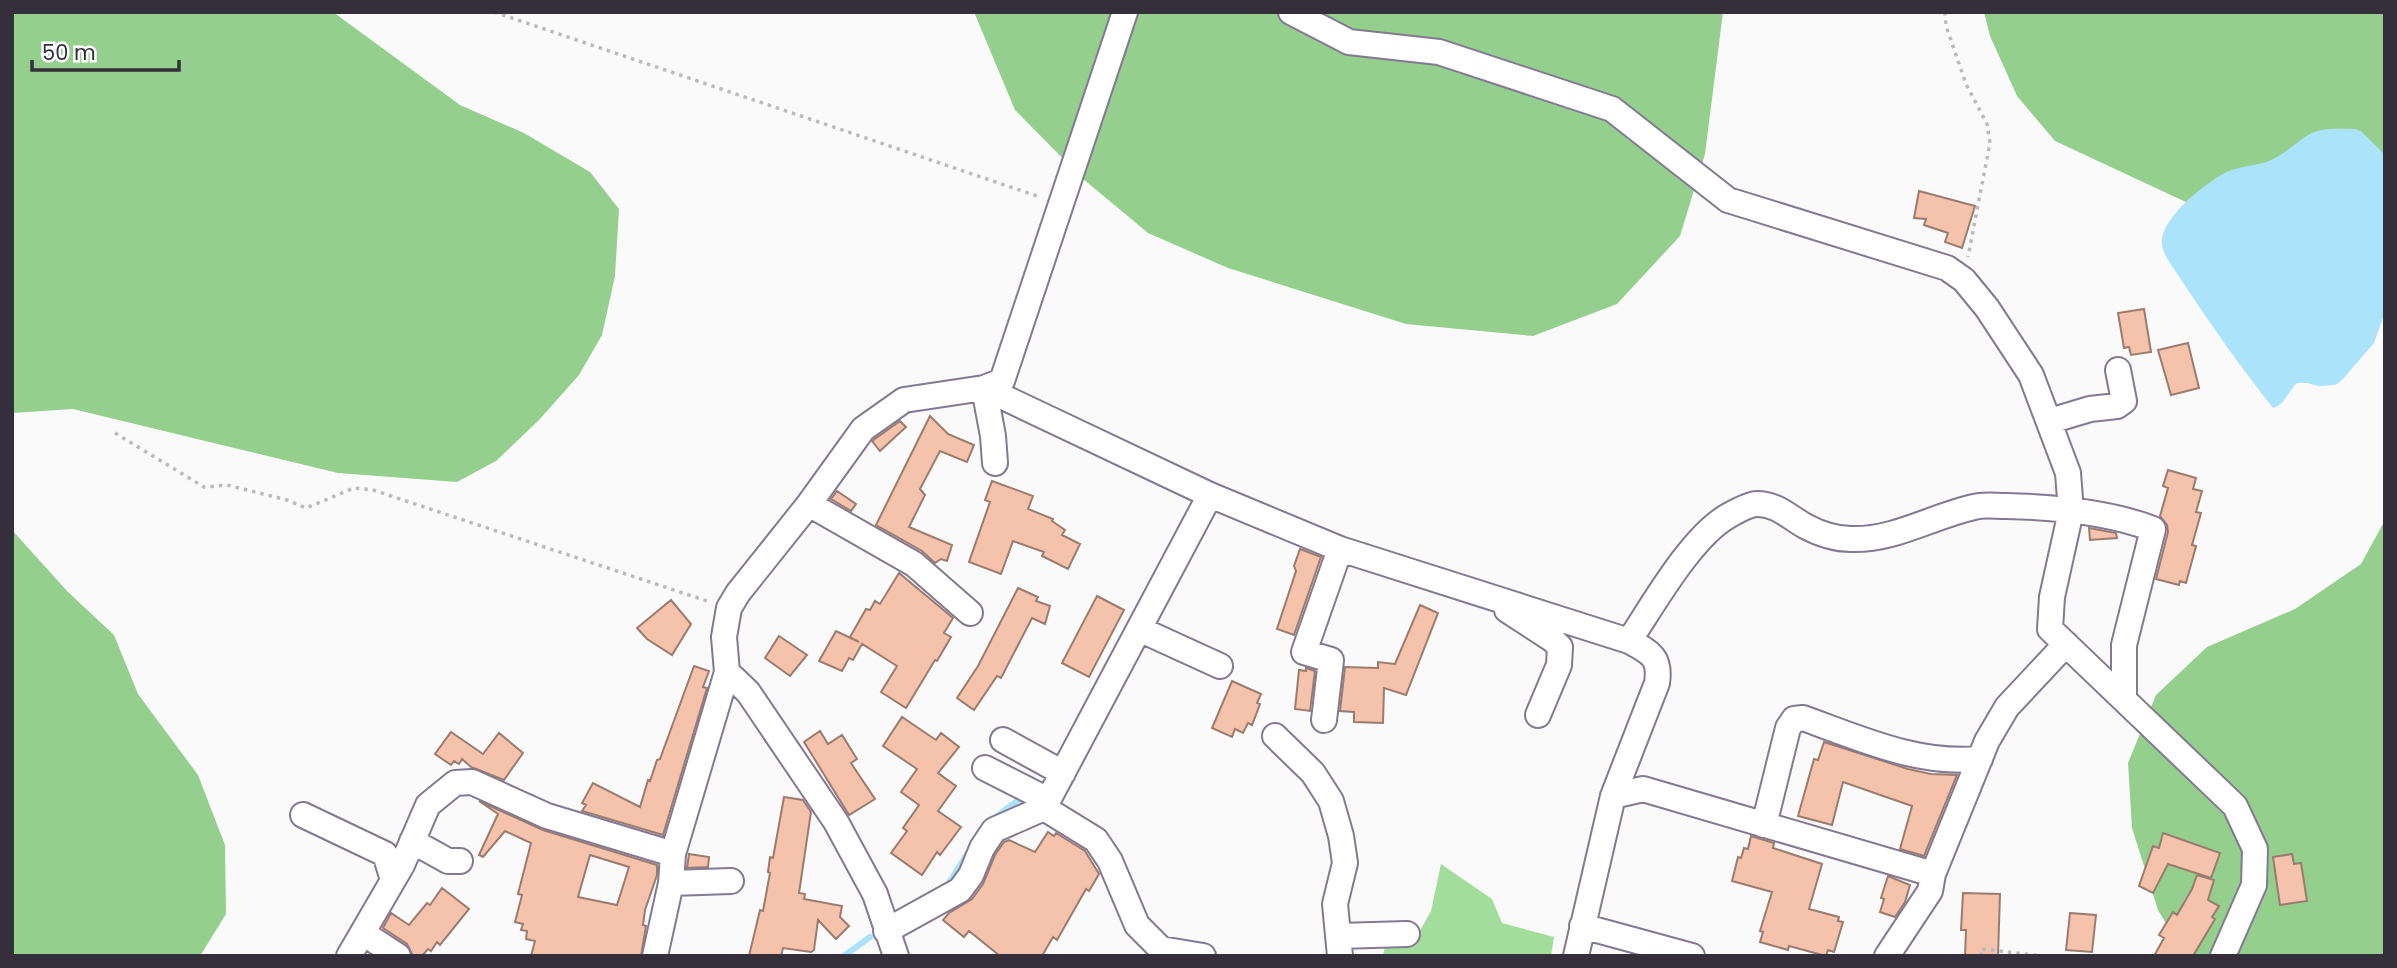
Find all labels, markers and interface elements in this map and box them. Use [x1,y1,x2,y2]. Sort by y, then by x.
scale bar [32,28,178,72]
text: 50 m [42,38,96,67]

